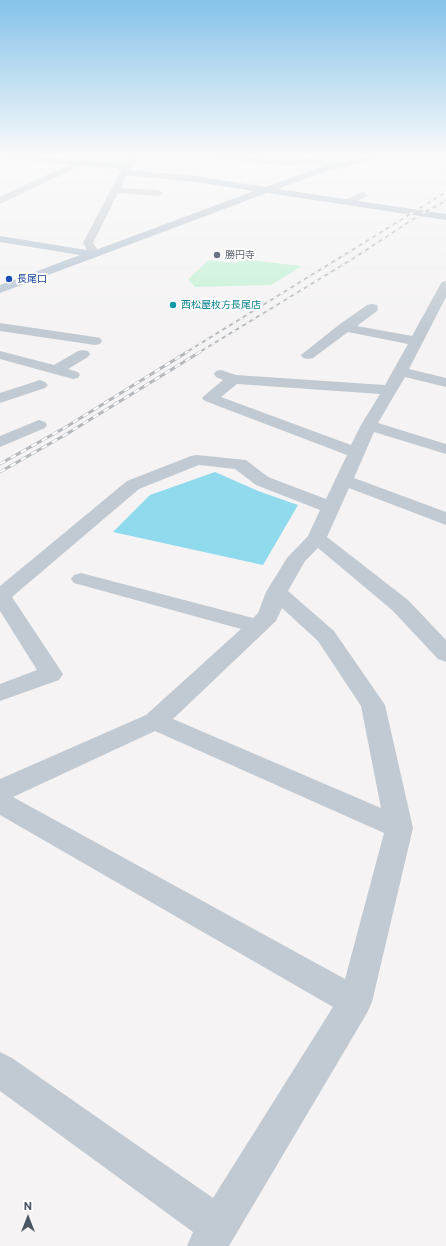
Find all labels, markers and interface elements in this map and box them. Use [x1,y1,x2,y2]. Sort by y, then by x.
place label: 勝円寺 [225,249,255,261]
marker: 勝円寺 [212,250,222,260]
place label: 長尾口 [17,273,47,285]
marker: 長尾口 [4,274,14,284]
place label: 西松屋枚方長尾店 [181,299,261,311]
marker: 西松屋枚方長尾店 [168,300,178,310]
north arrow [8,1198,48,1238]
text: N [24,1199,32,1212]

